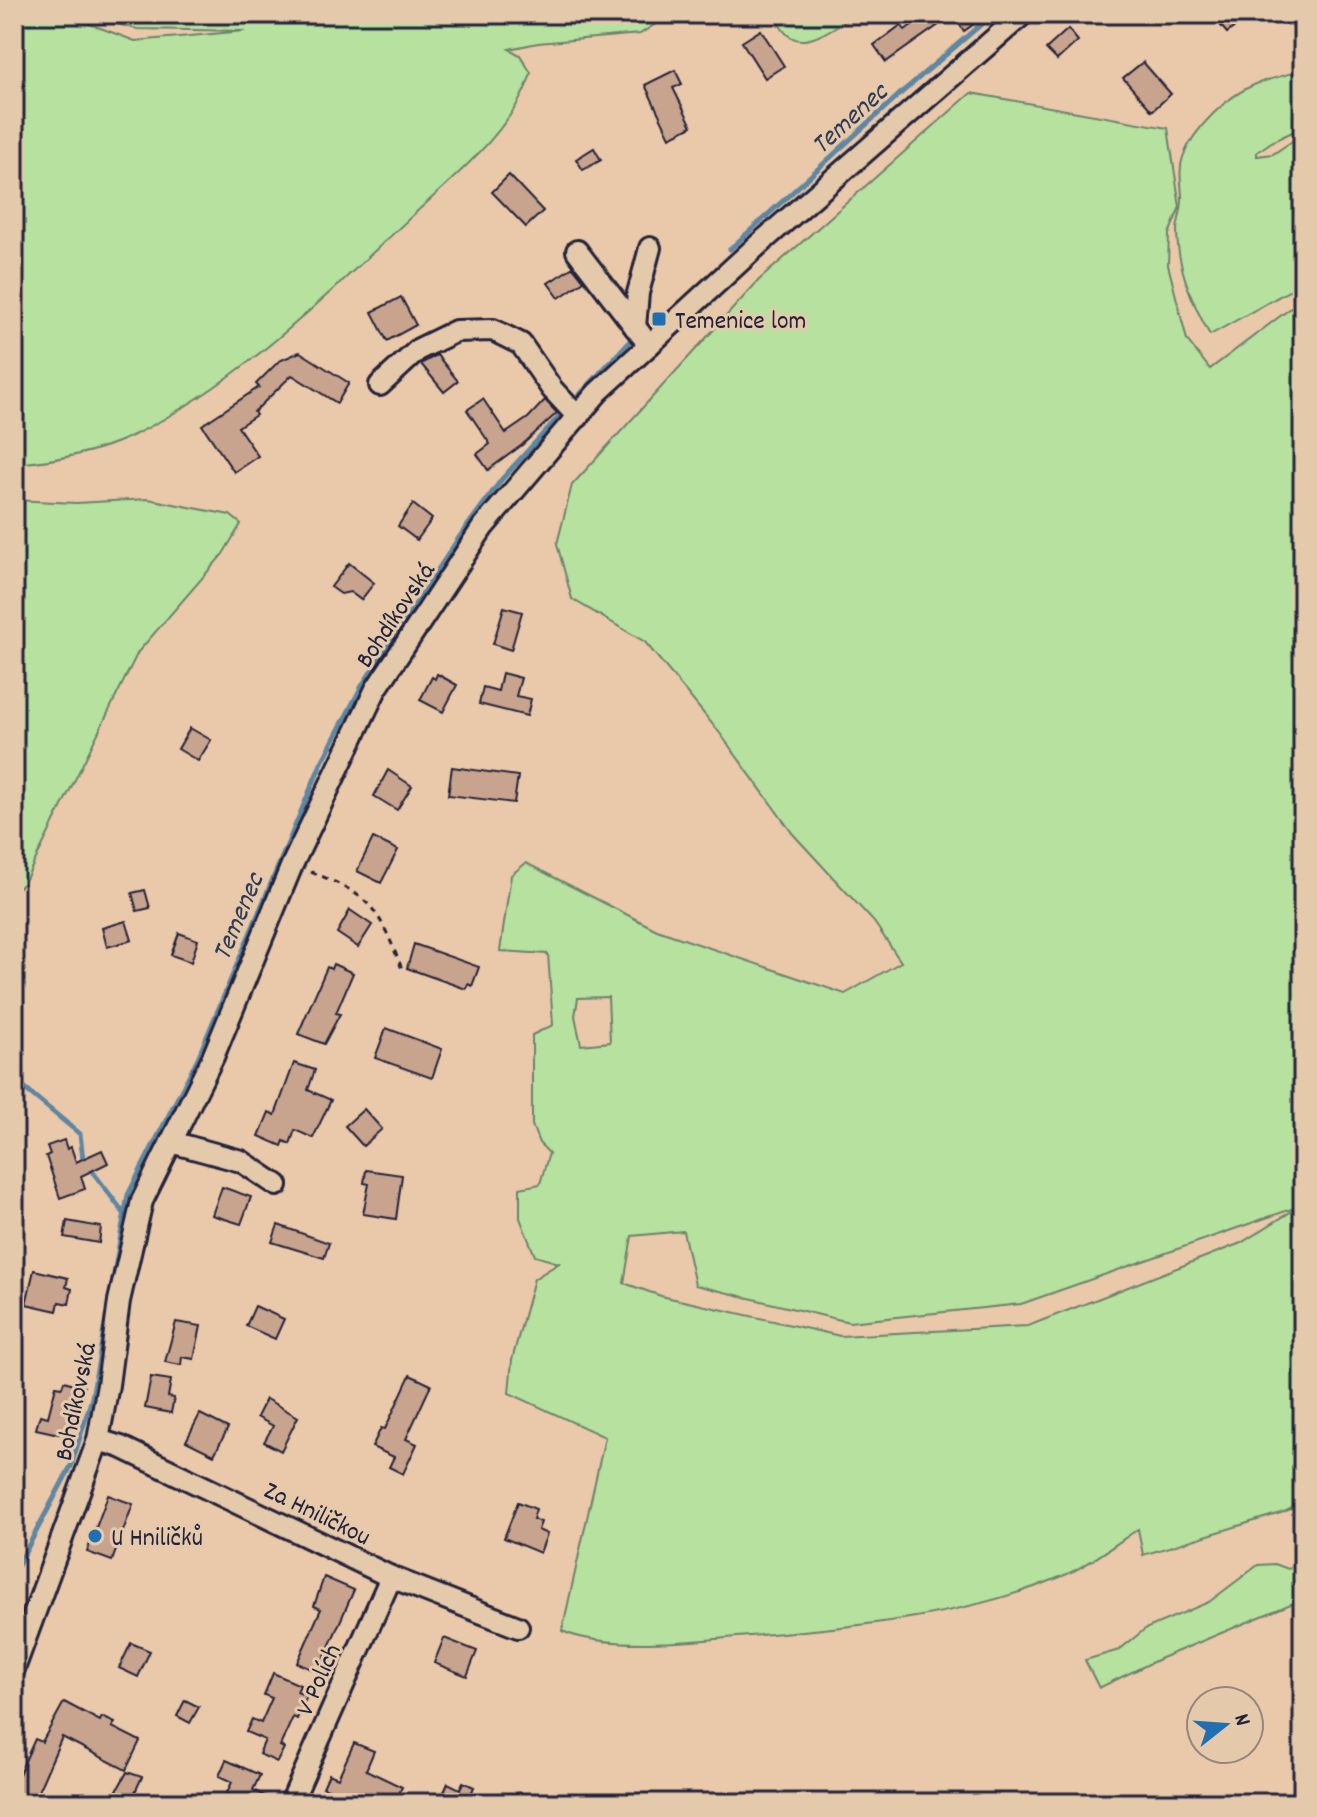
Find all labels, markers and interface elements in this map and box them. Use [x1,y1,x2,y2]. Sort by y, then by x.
water label: Temenec [804,74,900,166]
place label: Temenice lom [675,304,806,341]
marker: Temenice lom [650,310,668,328]
street label: Bohdíkovská [348,556,446,676]
water label: Temenec [204,866,278,968]
street label: Bohdíkovská [47,1339,108,1464]
street label: Za Hniličkou [257,1473,376,1557]
place label: U Hniličků [111,1521,203,1558]
marker: U Hniličků [86,1527,104,1545]
street label: V Polích [288,1639,352,1722]
north arrow [1185,1685,1265,1765]
text: N [1224,1710,1257,1730]

